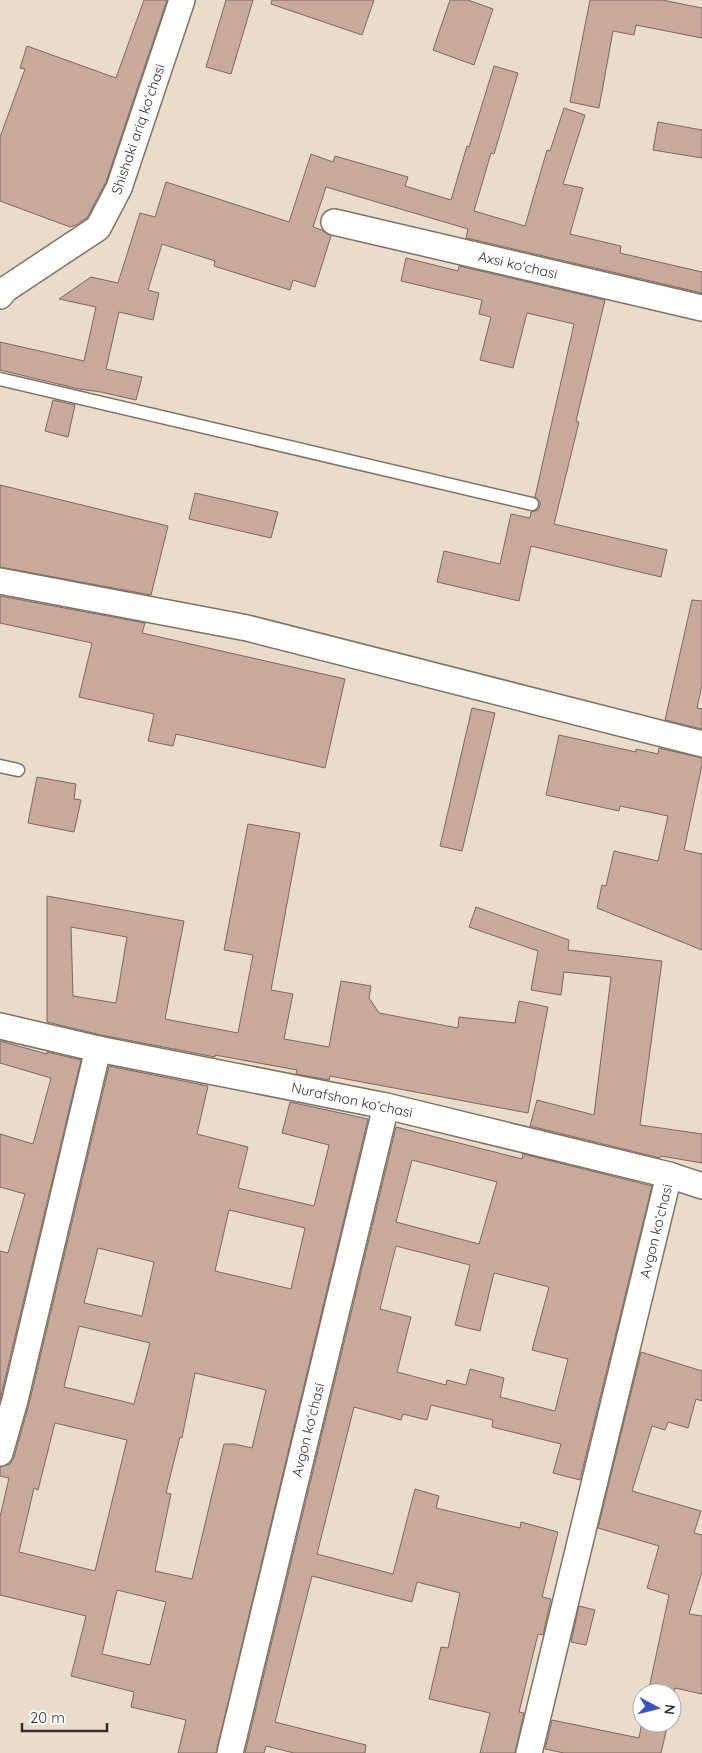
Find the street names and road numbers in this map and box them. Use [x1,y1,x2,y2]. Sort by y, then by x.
street label: Shishaki ariq koʻchasi [107,61,169,197]
street label: Axsi koʻchasi [477,247,559,283]
street label: Nurafshon koʻchasi [290,1078,414,1122]
street label: Avgon koʻchasi [636,1182,676,1280]
street label: Avgon koʻchasi [288,1381,328,1479]

